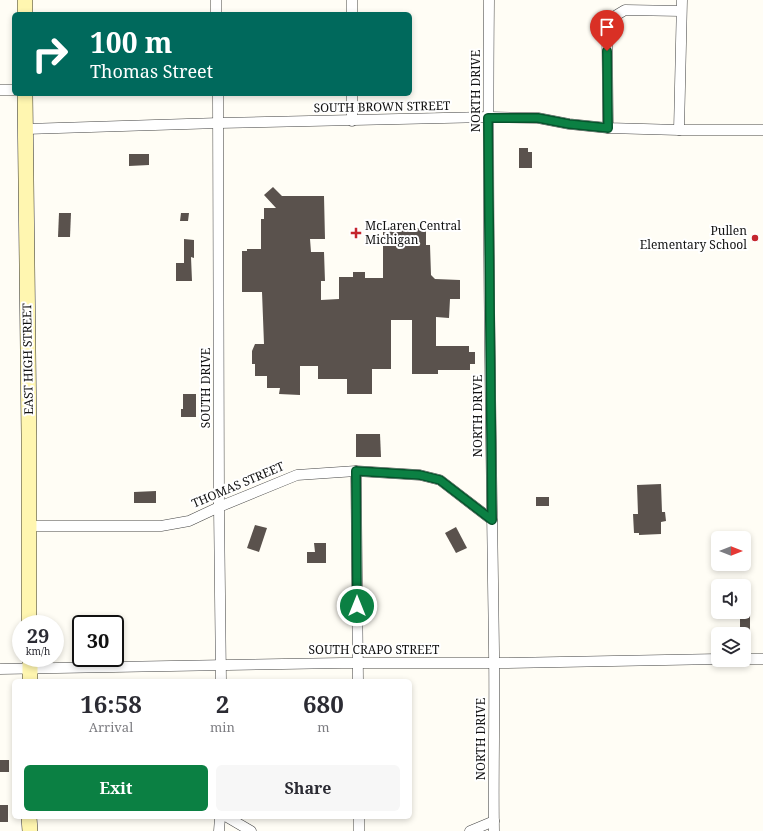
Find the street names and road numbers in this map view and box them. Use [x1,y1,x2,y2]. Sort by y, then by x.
street label: NORTH DRIVE [467,50,484,132]
street label: SOUTH BROWN STREET [313,97,451,116]
street label: EAST HIGH STREET [18,302,37,415]
street label: SOUTH DRIVE [197,348,214,428]
street label: NORTH DRIVE [469,375,486,457]
street label: THOMAS STREET [189,457,287,512]
street label: SOUTH CRAPO STREET [309,641,440,658]
street label: NORTH DRIVE [472,698,489,780]

